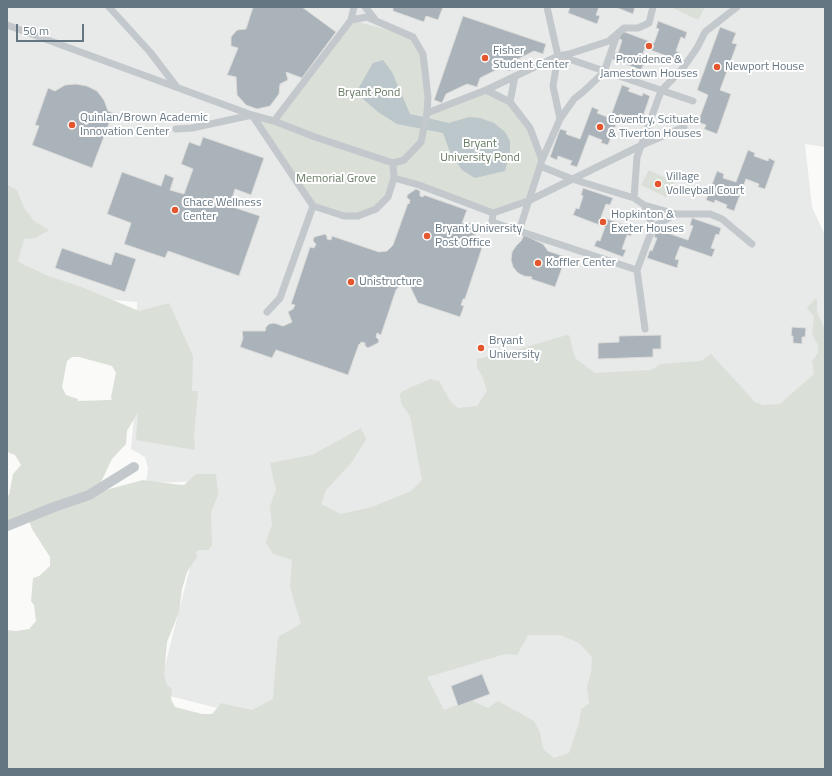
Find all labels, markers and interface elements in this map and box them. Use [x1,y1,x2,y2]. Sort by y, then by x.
scale bar [18,16,86,42]
text: 50 m [23,21,49,40]
marker: Providence & Jamestown Houses [644,41,654,51]
place label: Fisher Student Center [493,44,569,72]
marker: Fisher Student Center [480,53,490,63]
place label: Providence & Jamestown Houses [600,53,698,81]
place label: Newport House [725,60,804,74]
marker: Newport House [712,62,722,72]
park label: Bryant Pond [338,86,400,100]
place label: Quinlan/Brown Academic Innovation Center [80,111,208,139]
place label: Coventry, Scituate & Tiverton Houses [608,113,701,141]
marker: Quinlan/Brown Academic Innovation Center [67,120,77,130]
marker: Coventry, Scituate & Tiverton Houses [595,122,605,132]
park label: Bryant University Pond [440,137,520,165]
place label: Village Volleyball Court [666,170,744,198]
park label: Memorial Grove [296,172,376,186]
marker: Village Volleyball Court [653,179,663,189]
place label: Chace Wellness Center [183,196,262,224]
marker: Chace Wellness Center [170,205,180,215]
place label: Hopkinton & Exeter Houses [611,208,684,236]
marker: Hopkinton & Exeter Houses [598,217,608,227]
place label: Bryant University Post Office [435,222,522,250]
marker: Bryant University Post Office [422,231,432,241]
place label: Koffler Center [546,256,616,270]
marker: Koffler Center [533,258,543,268]
place label: Unistructure [359,275,422,289]
marker: Unistructure [346,277,356,287]
place label: Bryant University [489,334,540,362]
marker: Bryant University [476,343,486,353]

